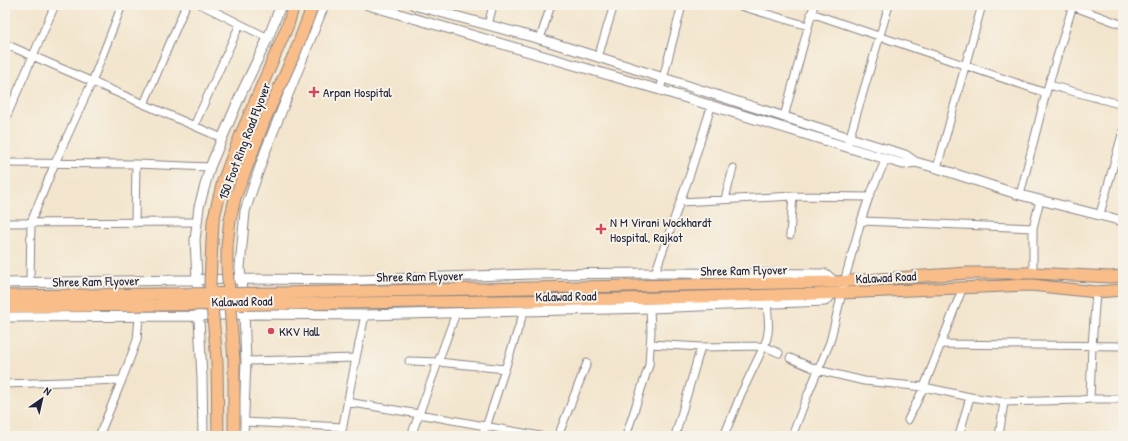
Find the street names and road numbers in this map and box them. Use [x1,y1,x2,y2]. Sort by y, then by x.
street label: 150 Foot Ring Road Flyover [213,80,275,202]
street label: Shree Ram Flyover [700,260,788,280]
street label: Shree Ram Flyover [376,266,464,286]
street label: Kalawad Road [855,266,917,288]
street label: Shree Ram Flyover [52,271,140,291]
street label: Kalawad Road [535,286,597,306]
street label: Kalawad Road [211,291,273,311]

